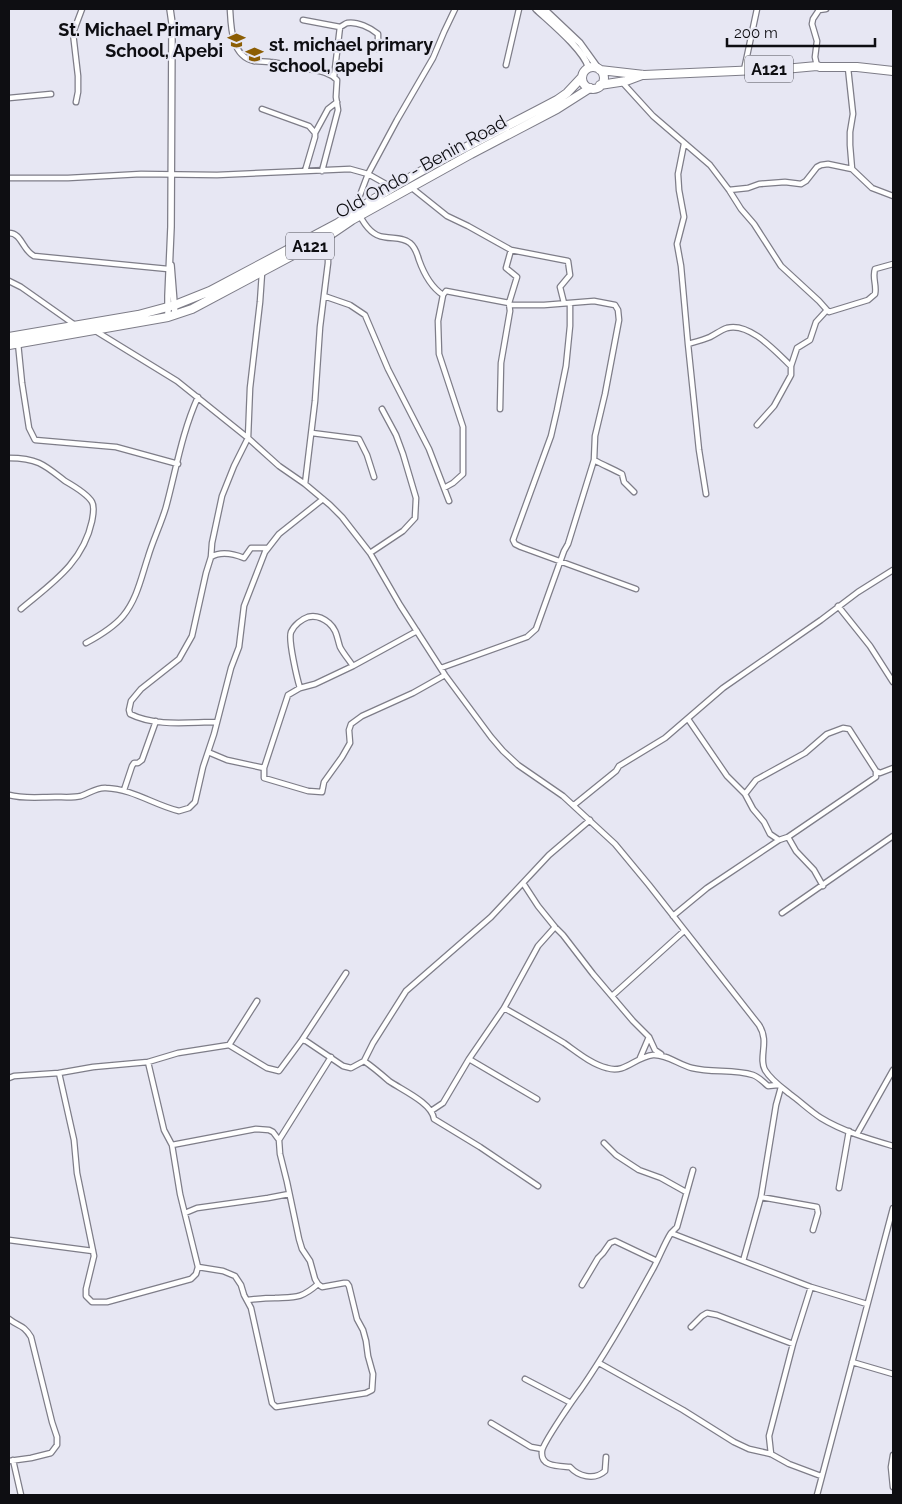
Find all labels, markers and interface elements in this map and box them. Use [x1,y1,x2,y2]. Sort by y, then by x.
scale bar [727,15,874,47]
place label: St. Michael Primary School, Apebi [58,19,223,61]
text: 200 m [734,24,778,42]
school or university icon: St. Michael Primary School, Apebi [227,30,247,50]
place label: st. michael primary school, apebi [269,34,433,76]
school or university icon: st. michael primary school, apebi [245,45,265,65]
road number: A121 [745,56,793,82]
street label: Old Ondo - Benin Road [332,111,510,222]
road number: A121 [286,232,334,260]

